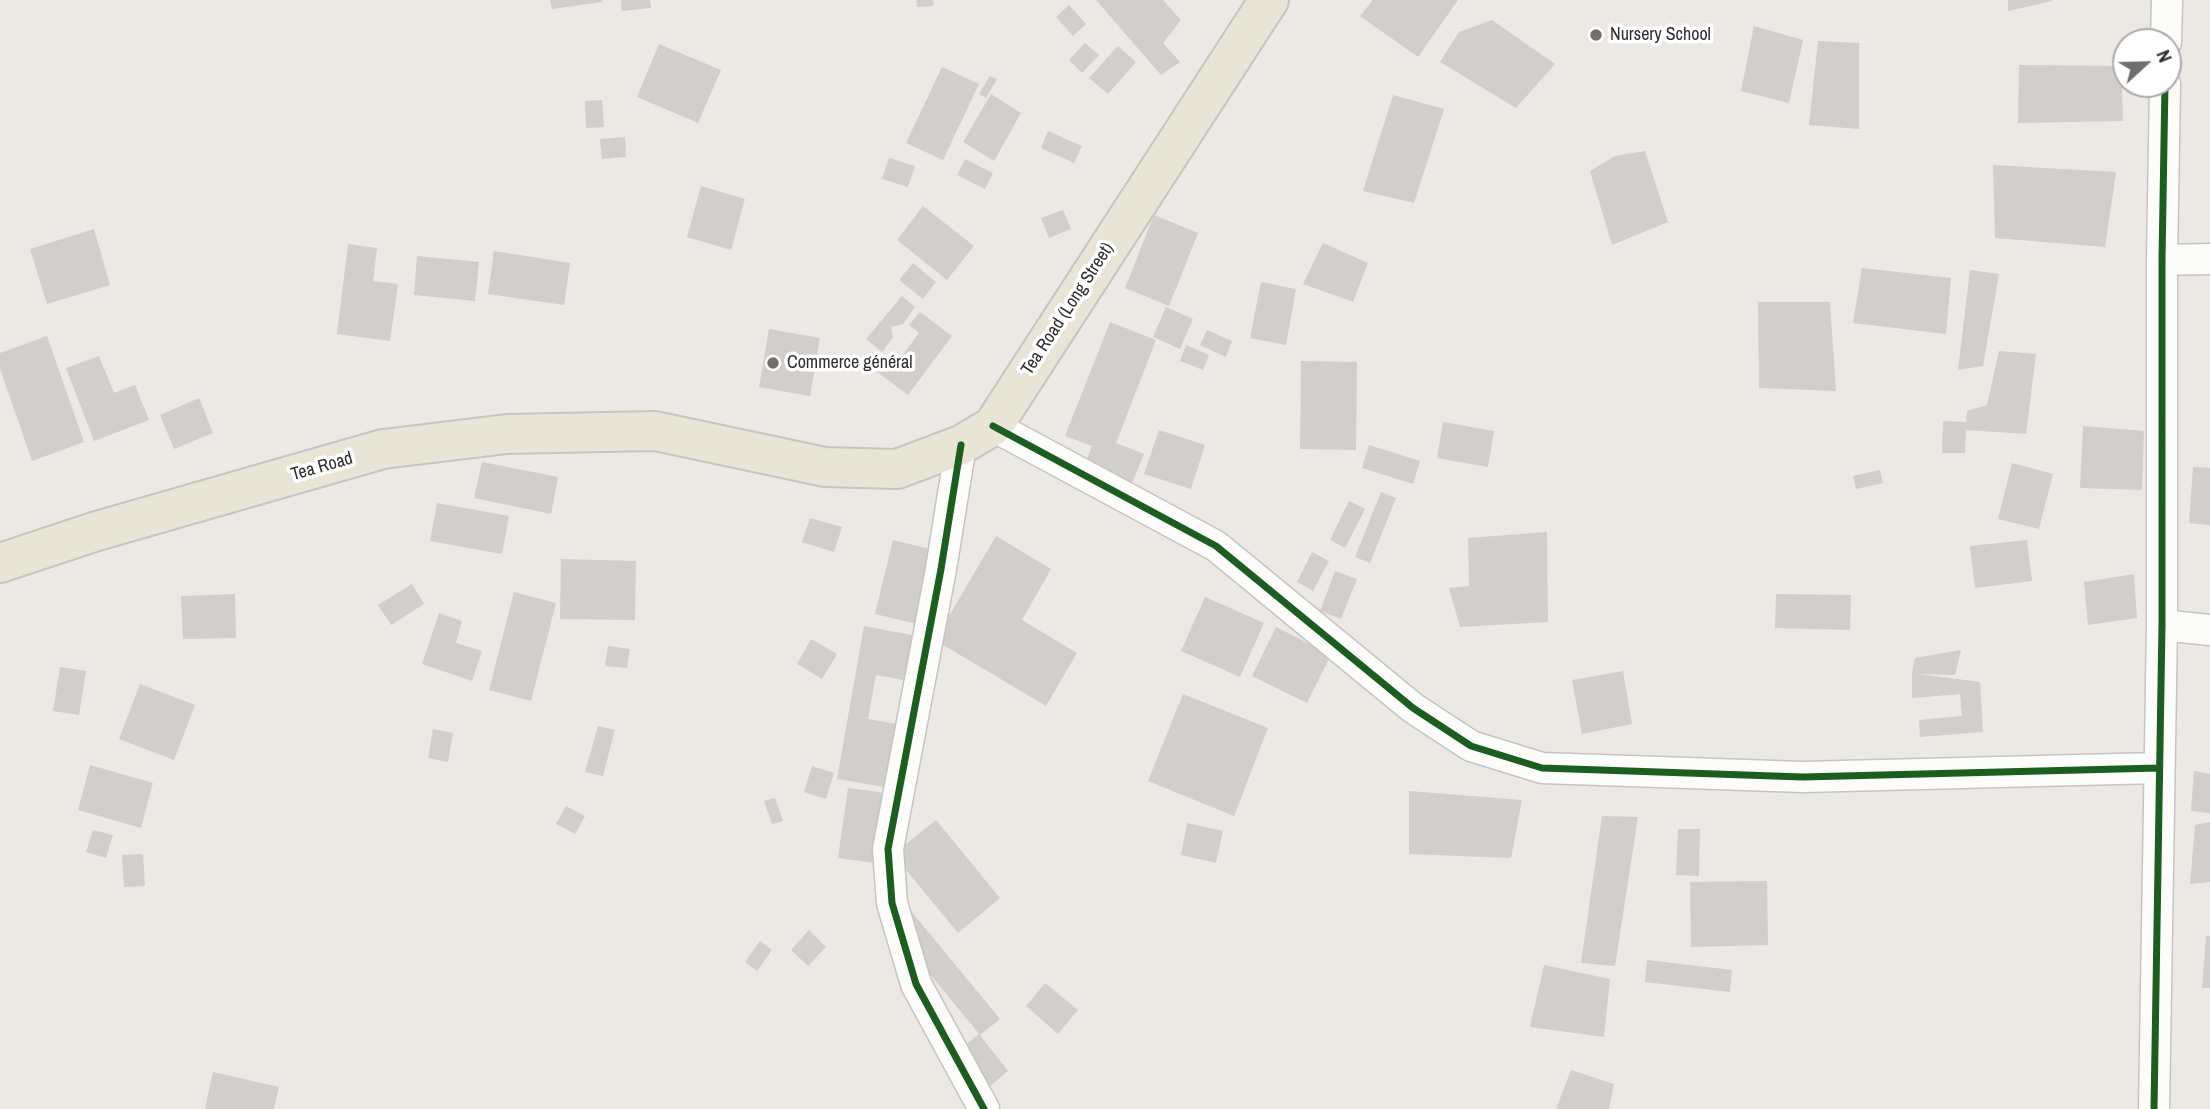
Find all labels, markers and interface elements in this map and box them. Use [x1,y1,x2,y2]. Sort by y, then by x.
place label: Nursery School [1610,24,1711,46]
marker: Nursery School [1588,27,1604,43]
north arrow [2112,28,2182,98]
text: N [2150,46,2179,66]
street label: Tea Road (Long Street) [1017,239,1119,379]
place label: Commerce général [787,352,912,374]
marker: Commerce général [765,355,781,371]
street label: Tea Road [289,448,355,486]

